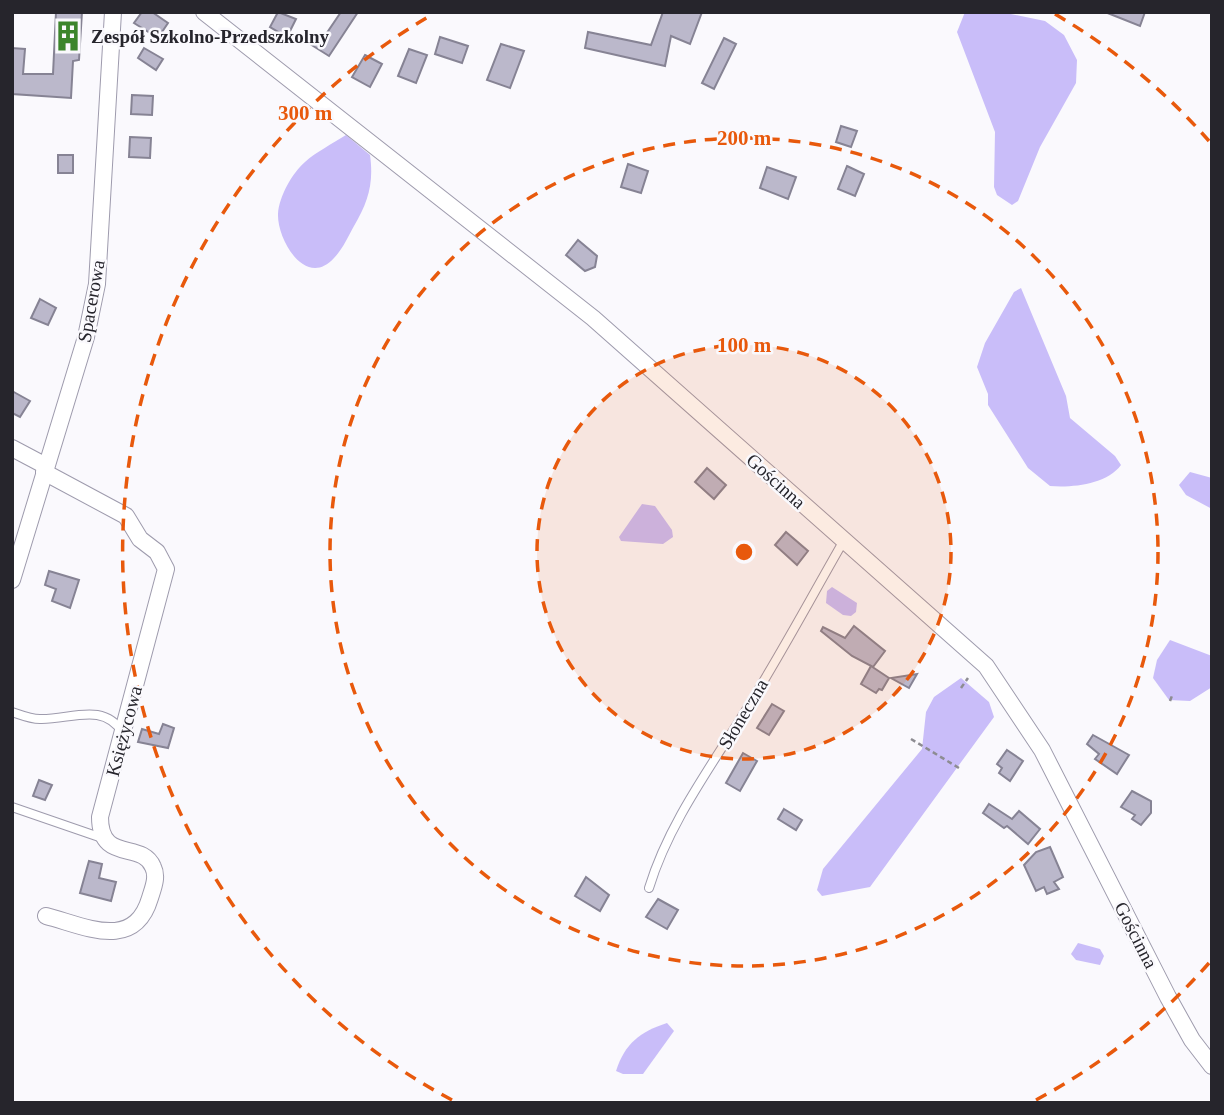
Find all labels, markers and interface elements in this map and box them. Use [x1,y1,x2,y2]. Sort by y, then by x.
building icon: Zespół Szkolno-Przedszkolny [51,19,85,53]
place label: Zespół Szkolno-Przedszkolny [91,26,330,47]
text: 300 m [278,101,333,125]
text: 200 m [717,126,772,150]
street label: Spacerowa [73,258,109,344]
text: 100 m [717,333,772,357]
street label: Gościnna [742,449,810,513]
centre of rings [732,540,756,564]
street label: Słoneczna [714,675,772,753]
street label: Księżycowa [102,683,146,779]
street label: Gościnna [1110,898,1162,972]

